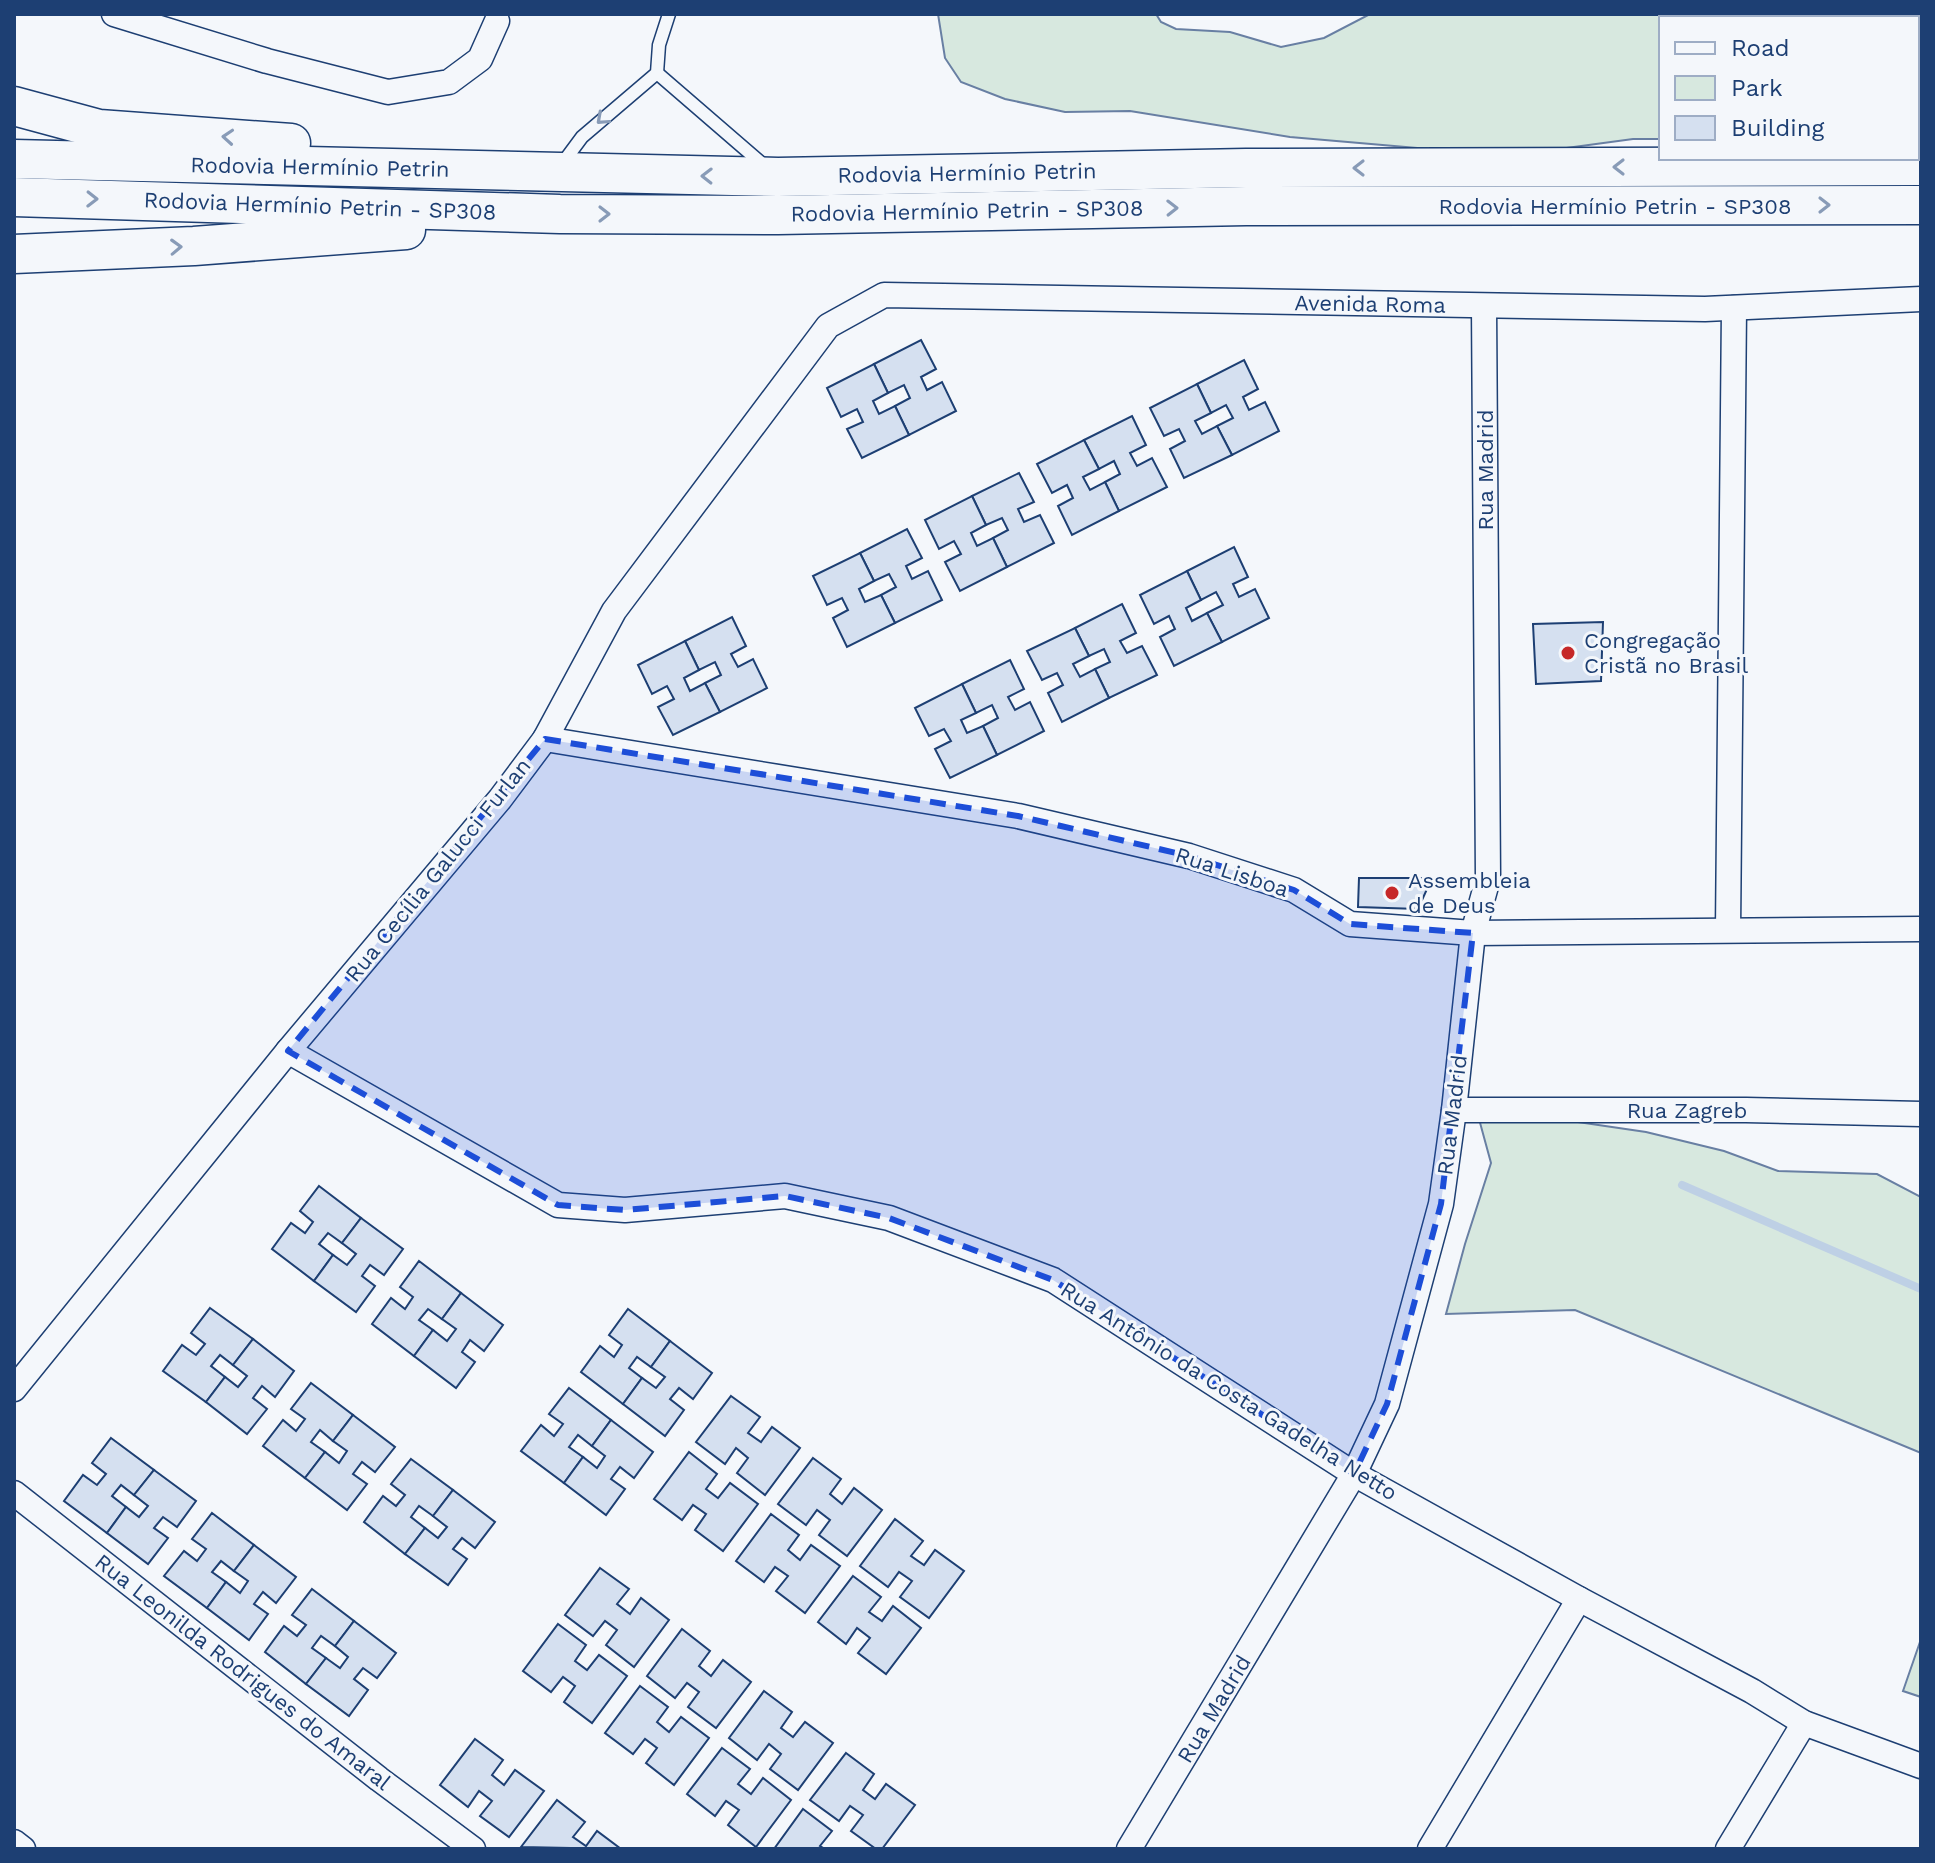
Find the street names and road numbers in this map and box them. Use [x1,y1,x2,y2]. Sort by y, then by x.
street label: Rodovia Hermínio Petrin [190,152,450,182]
street label: Rodovia Hermínio Petrin [837,158,1097,188]
street label: Rodovia Hermínio Petrin - SP308 [143,187,497,225]
street label: Rodovia Hermínio Petrin - SP308 [1439,194,1791,219]
street label: Rodovia Hermínio Petrin - SP308 [790,195,1144,227]
street label: Avenida Roma [1294,290,1446,318]
street label: Rua Madrid [1473,410,1498,530]
street label: Rua Cecília Galucci Furlan [340,753,536,987]
street label: Rua Lisboa [1172,842,1292,902]
street label: Rua Madrid [1432,1053,1472,1177]
street label: Rua Zagreb [1627,1098,1747,1123]
street label: Rua Antônio da Costa Gadelha Netto [1056,1276,1402,1506]
street label: Rua Leonilda Rodrigues do Amaral [90,1549,396,1795]
street label: Rua Madrid [1172,1651,1256,1767]

